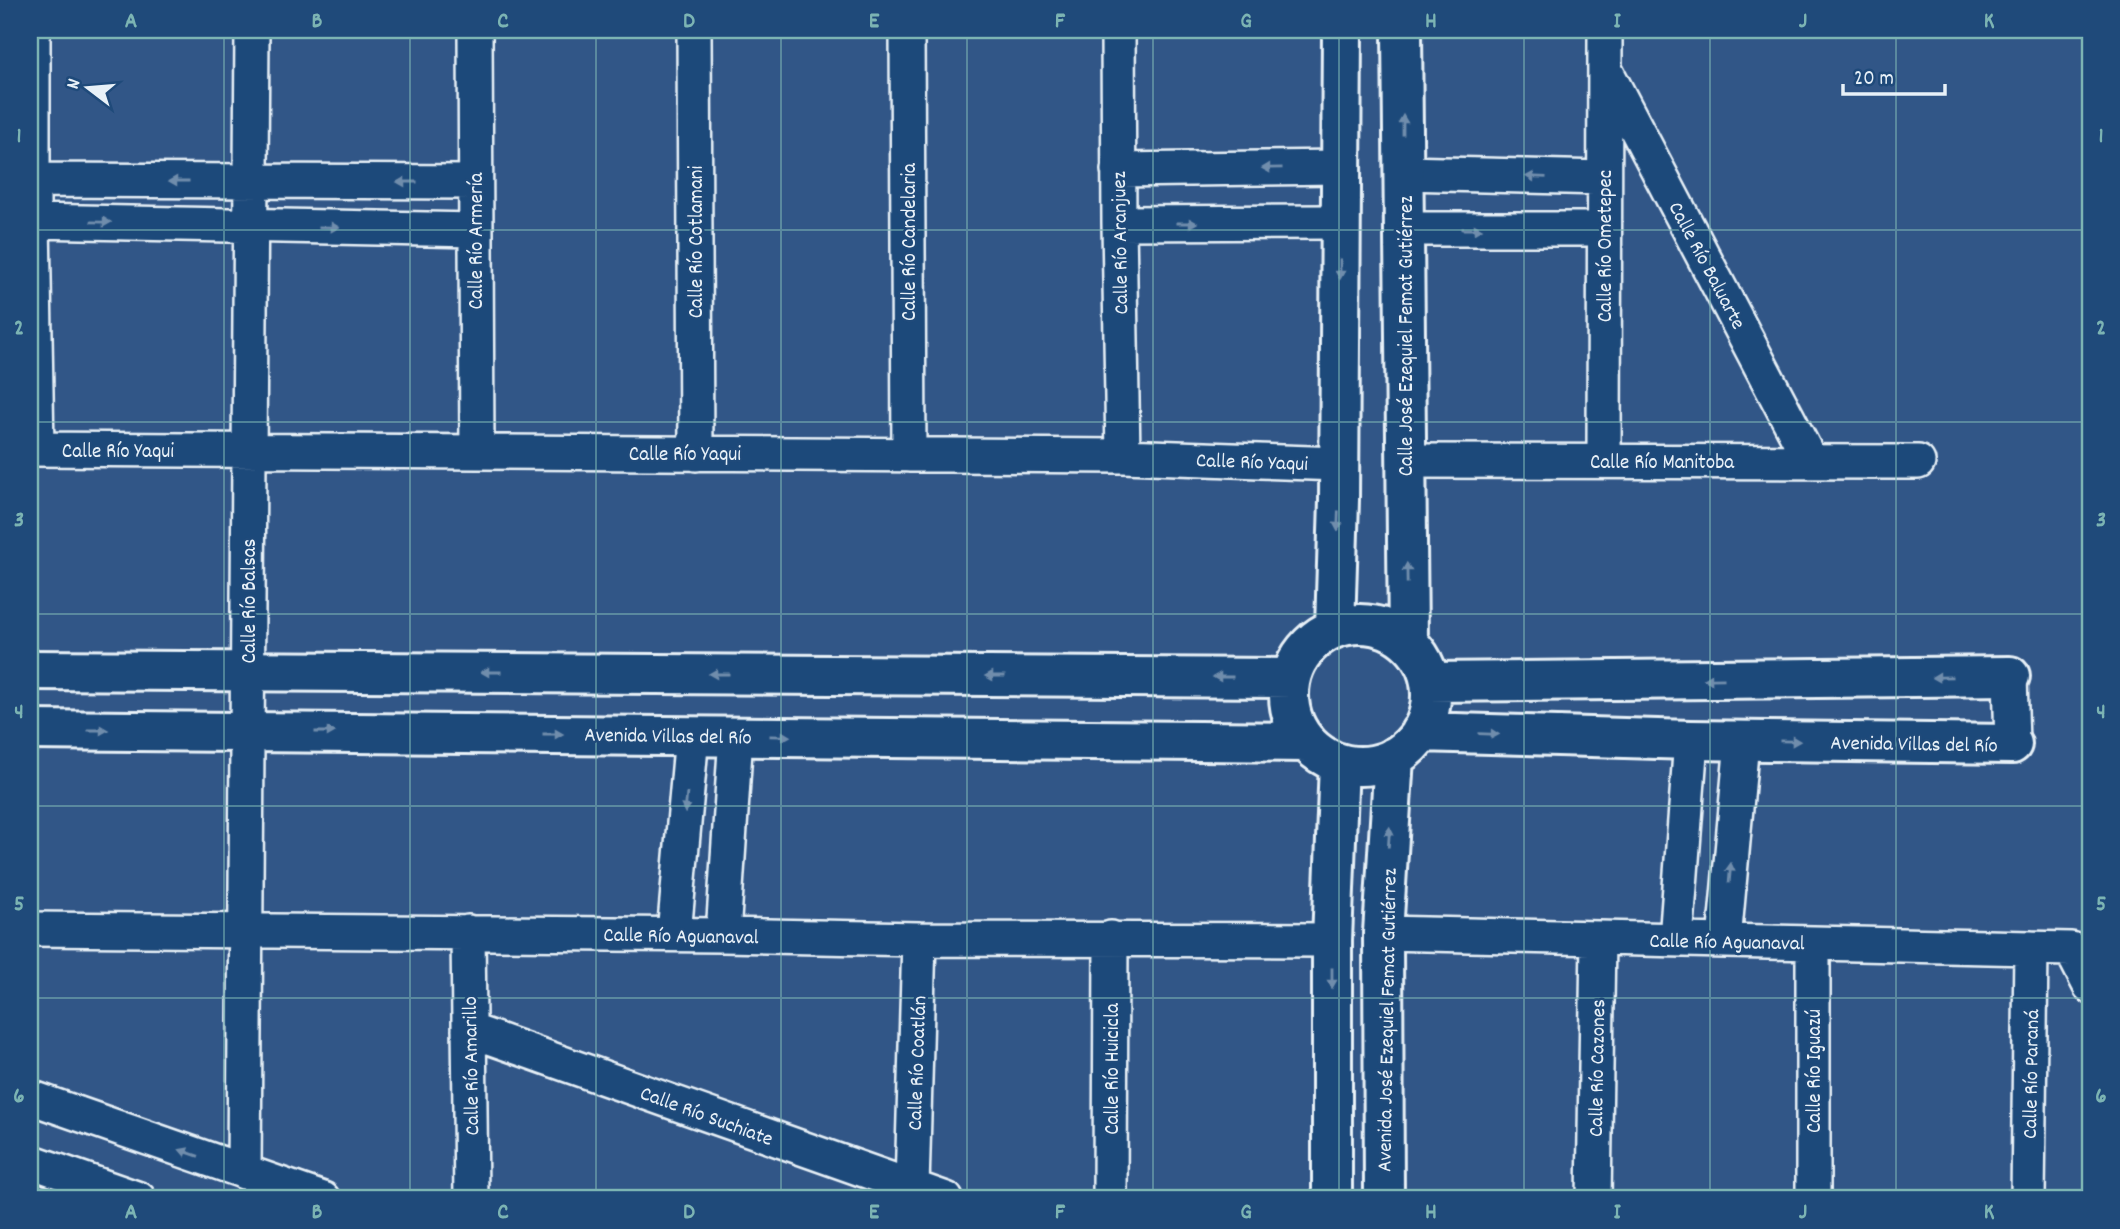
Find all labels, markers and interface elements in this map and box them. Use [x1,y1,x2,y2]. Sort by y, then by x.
text: A [125,6,137,39]
text: B [312,6,323,39]
text: C [497,6,509,39]
text: D [683,6,695,39]
text: E [869,6,880,39]
text: F [1055,6,1066,39]
text: G [1240,6,1252,39]
text: H [1425,6,1437,39]
text: I [1613,6,1621,39]
text: J [1799,6,1807,39]
text: K [1984,6,1995,39]
north arrow [52,52,122,122]
scale bar [1843,52,1945,96]
text: 20 m [1854,65,1894,95]
text: N [61,76,89,93]
one-way arrow [1397,114,1409,136]
text: 1 [16,121,22,154]
text: 1 [2098,121,2104,154]
street label: Calle Río Candelaria [896,162,926,321]
one-way arrow [1261,162,1283,173]
street label: Calle Río Cotlamani [683,166,713,318]
street label: Calle Río Ometepec [1592,170,1622,322]
street label: Calle Río Armería [463,171,493,309]
street label: Calle Río Aranjuez [1106,171,1138,315]
one-way arrow [1525,171,1547,182]
one-way arrow [168,175,190,187]
one-way arrow [395,176,417,188]
street label: Calle José Ezequiel Femat Gutiérrez [1393,196,1423,476]
street label: Calle Río Baluarte [1659,197,1752,336]
one-way arrow [90,217,112,228]
one-way arrow [1176,217,1198,229]
one-way arrow [318,221,340,232]
one-way arrow [1461,223,1483,235]
one-way arrow [1334,259,1346,281]
text: 2 [14,313,24,346]
text: 2 [2096,313,2106,346]
street label: Calle Río Yaqui [62,438,174,468]
street label: Calle Río Yaqui [629,441,741,471]
street label: Calle Río Yaqui [1195,447,1309,481]
street label: Calle Río Manitoba [1590,449,1735,479]
text: 3 [14,505,24,538]
text: 3 [2096,505,2106,538]
one-way arrow [1333,511,1344,533]
street label: Calle Río Balsas [236,539,266,663]
one-way arrow [1401,562,1413,584]
one-way arrow [480,666,502,678]
one-way arrow [708,668,730,680]
one-way arrow [984,670,1006,682]
one-way arrow [1212,671,1234,683]
one-way arrow [1930,671,1952,683]
one-way arrow [1703,673,1725,685]
text: 4 [14,697,24,730]
text: 4 [2096,697,2106,730]
street label: Avenida Villas del Río [584,722,752,754]
one-way arrow [87,724,109,736]
one-way arrow [315,726,337,738]
one-way arrow [542,728,564,740]
one-way arrow [1478,729,1500,740]
one-way arrow [770,730,792,742]
street label: Avenida Villas del Río [1830,730,1998,762]
one-way arrow [1779,736,1801,747]
one-way arrow [680,792,691,814]
one-way arrow [1384,826,1395,848]
one-way arrow [1725,862,1736,884]
street label: Avenida José Ezequiel Femat Gutiérrez [1371,868,1407,1172]
text: 5 [14,889,24,922]
text: 5 [2096,889,2106,922]
street label: Calle Río Aguanaval [603,922,759,954]
street label: Calle Río Aguanaval [1649,928,1805,960]
one-way arrow [1326,967,1338,989]
street label: Calle Río Coatlán [902,995,936,1131]
street label: Calle Río Amarillo [457,996,489,1136]
street label: Calle Río Cazones [1583,999,1615,1137]
street label: Calle Río Huicicla [1099,1002,1129,1135]
street label: Calle Río Paraná [2017,1008,2049,1139]
street label: Calle Río Iguazú [1801,1009,1831,1133]
street label: Calle Río Suchiate [635,1080,777,1156]
text: 6 [13,1081,25,1114]
text: 6 [2095,1081,2107,1114]
one-way arrow [179,1147,200,1158]
text: A [125,1197,137,1229]
text: B [312,1197,323,1229]
text: C [497,1197,509,1229]
text: D [683,1197,695,1229]
text: E [869,1197,880,1229]
text: F [1055,1197,1066,1229]
text: G [1240,1197,1252,1229]
text: H [1425,1197,1437,1229]
text: I [1613,1197,1621,1229]
text: J [1799,1197,1807,1229]
text: K [1984,1197,1995,1229]

